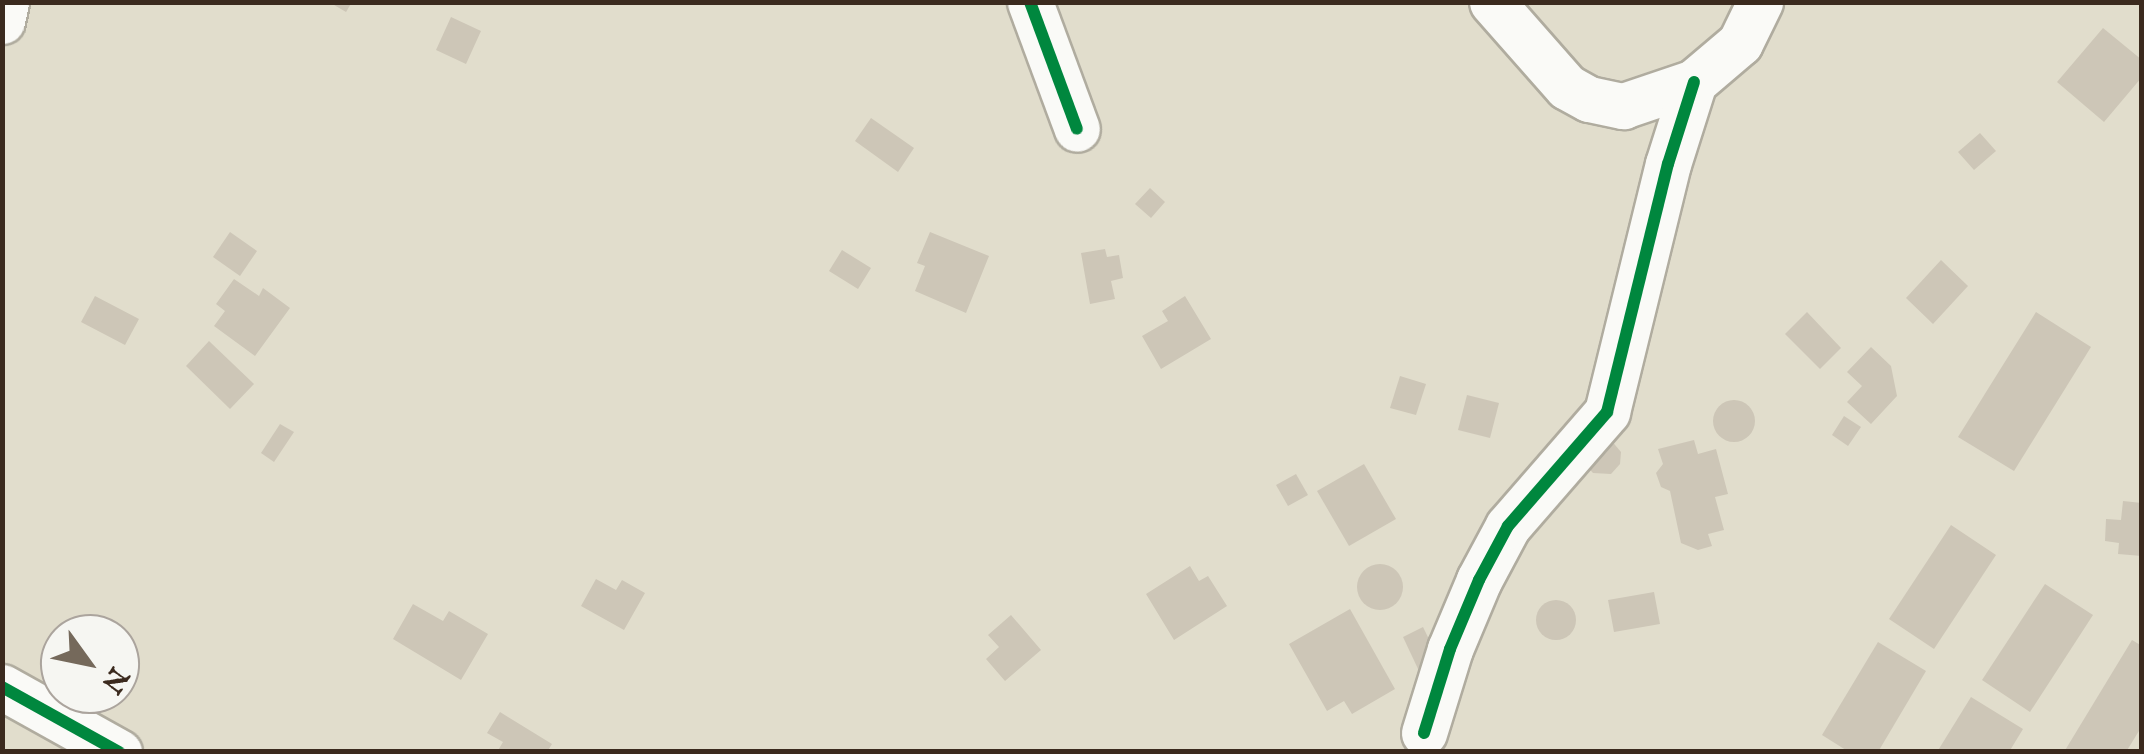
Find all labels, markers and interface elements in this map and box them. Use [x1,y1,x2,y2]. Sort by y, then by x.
north arrow [40,614,140,714]
text: N [93,660,135,699]

